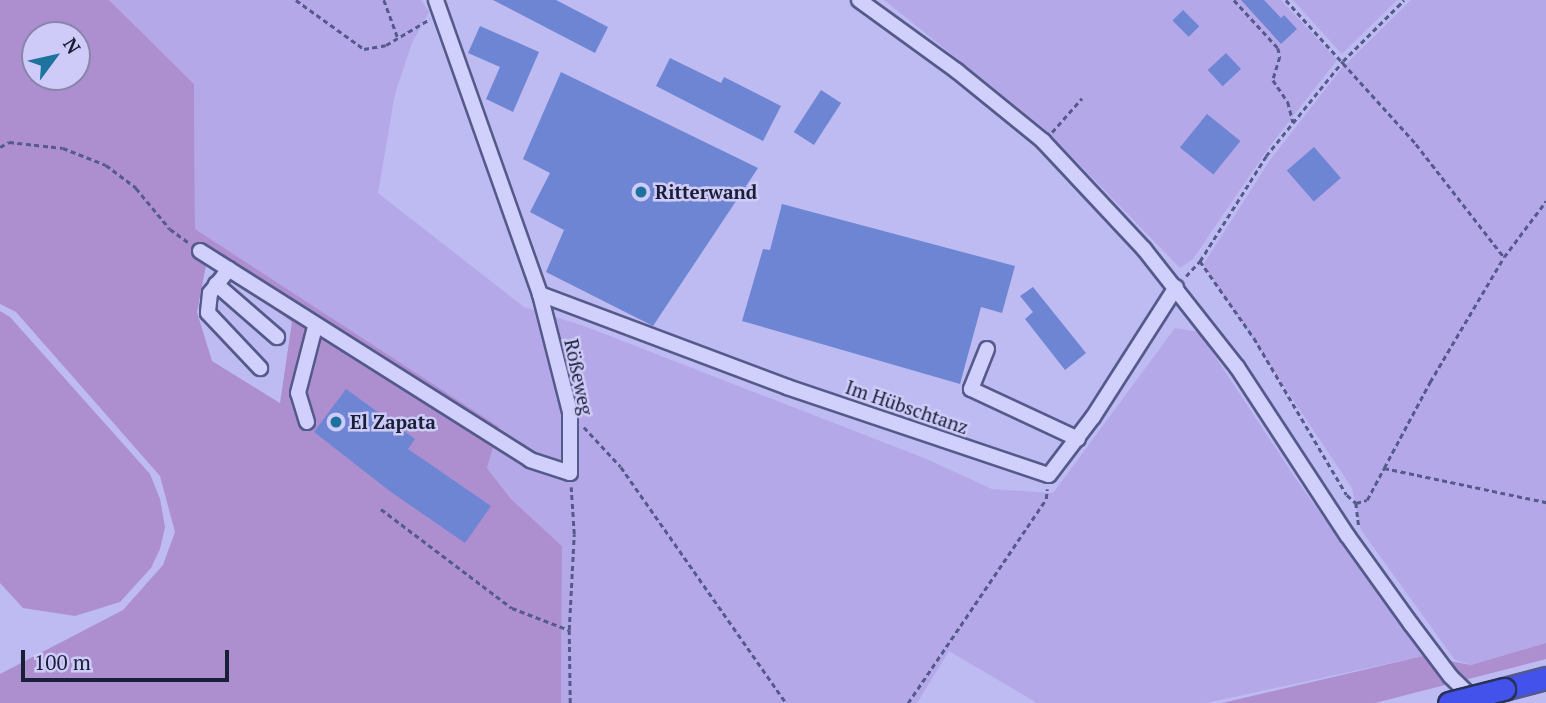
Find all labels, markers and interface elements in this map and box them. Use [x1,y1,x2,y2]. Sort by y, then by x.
north arrow [21,21,91,91]
text: N [58,33,87,58]
place label: Ritterwand [655,181,757,203]
marker: Ritterwand [633,184,649,200]
street label: Rößeweg [560,337,598,417]
street label: Im Hübschtanz [843,375,971,439]
place label: El Zapata [350,411,436,433]
marker: El Zapata [328,414,344,430]
scale bar [24,636,233,680]
text: 100 m [34,648,91,676]

